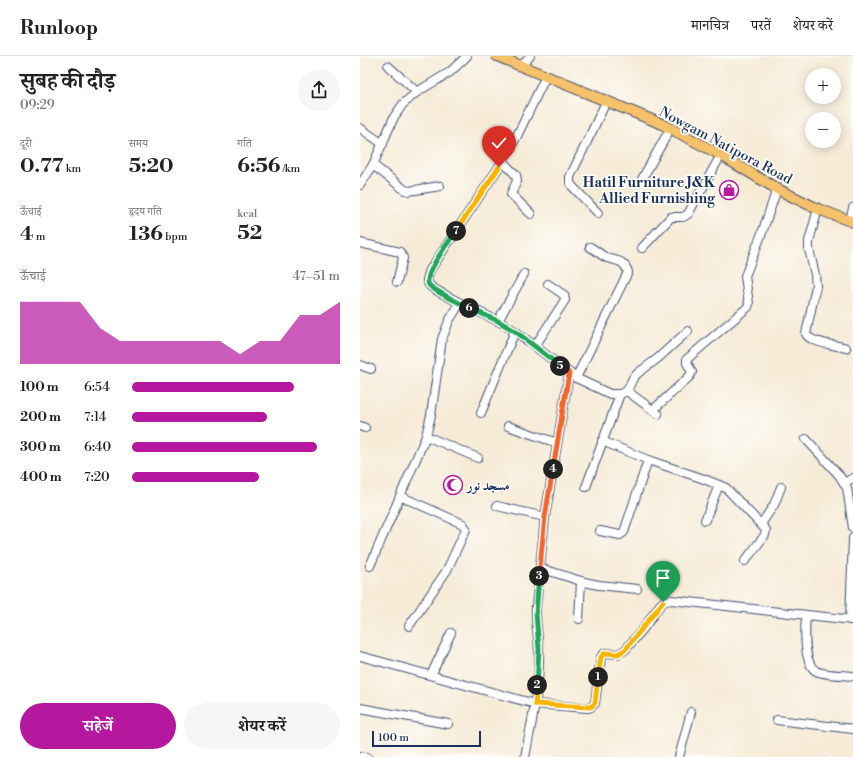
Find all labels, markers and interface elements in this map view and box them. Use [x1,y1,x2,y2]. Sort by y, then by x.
text: Runloop [20,16,98,40]
text: मानचित्र [691,17,729,35]
text: परतें [751,17,771,35]
text: शेयर करें [793,17,833,35]
text: सुबह की दौड़ [20,68,115,95]
map controls [805,68,841,148]
button: + [805,68,841,104]
button: share [298,69,340,111]
text: 09:29 [20,97,55,113]
street label: Nowgam Natipora Road [656,103,795,189]
button: − [805,112,841,148]
pin [482,126,516,167]
icon: check [488,132,510,154]
text: दूरी [20,137,32,151]
text: समय [129,137,148,151]
text: गति [237,137,252,151]
text: 0.77 [20,154,63,179]
text: 5:20 [129,154,174,179]
text: 6:56 [237,154,280,179]
text: km [63,162,81,176]
text: /km [280,162,300,176]
place label: Hatil Furniture J&K Allied Furnishing [583,174,716,208]
shop icon: Hatil Furniture J&K Allied Furnishing [718,179,740,201]
text: ऊँचाई [20,205,42,219]
text: हृदय गति [129,205,162,219]
text: kcal [237,207,257,221]
text: 52 [237,221,262,246]
pin: 7 [446,221,466,241]
text: 4 [20,222,33,247]
text: 136 [129,222,163,247]
text: 7 [453,224,459,238]
text: m [33,230,45,244]
text: bpm [163,230,187,244]
text: ऊँचाई [20,268,46,284]
text: 47–51 m [292,268,340,284]
pin: 6 [459,298,479,318]
text: 6 [466,301,472,315]
pin: 5 [550,356,570,376]
text: 5 [557,359,563,373]
text: 100 m [20,379,59,395]
text: 6:54 [84,379,110,395]
text: 200 m [20,409,61,425]
text: 7:14 [84,409,106,425]
text: 300 m [20,439,61,455]
text: 6:40 [84,439,111,455]
pin: 4 [543,459,563,479]
text: 4 [549,462,557,476]
text: 400 m [20,469,62,485]
text: 7:20 [84,469,110,485]
mosque icon: مسجد نور [442,474,464,496]
place label: مسجد نور [465,477,510,495]
pin [646,561,680,602]
pin: 3 [529,566,549,586]
icon: arrive [652,567,674,589]
text: 3 [536,569,542,583]
pin: 1 [588,667,608,687]
text: 1 [595,670,601,684]
pin: 2 [527,675,547,695]
text: 2 [534,678,540,692]
button: सहेजें [20,703,176,749]
button: शेयर करें [184,703,340,749]
scale bar [372,729,481,748]
text: 100 m [378,731,409,745]

